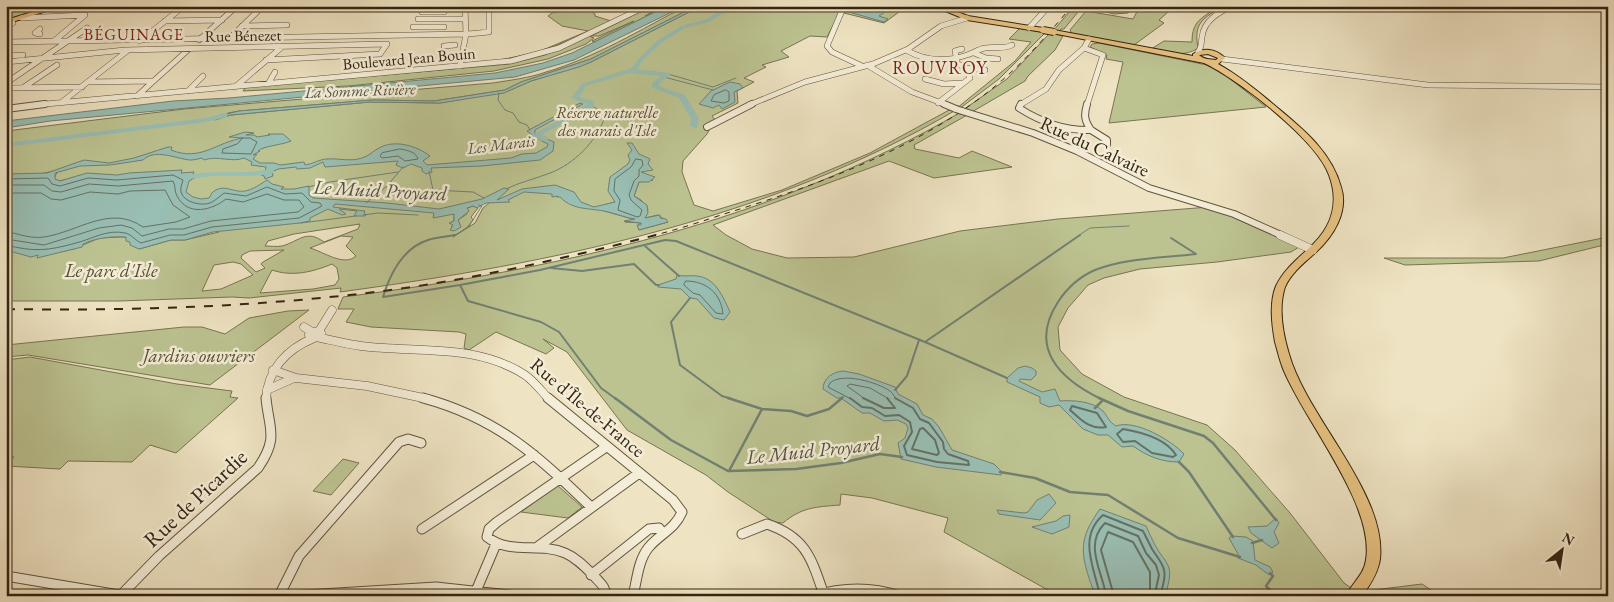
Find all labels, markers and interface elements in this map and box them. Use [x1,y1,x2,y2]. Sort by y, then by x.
district label: BÉGUINAGE [84,24,184,45]
street label: Rue Bénezet [204,24,282,47]
street label: Boulevard Jean Bouin [342,42,477,75]
district label: ROUVROY [892,56,988,79]
water label: La Somme Rivière [303,78,416,103]
park label: Réserve naturelle des marais d'Isle [556,102,659,141]
street label: Rue du Calvaire [1036,110,1153,183]
water label: Les Marais [465,130,537,159]
water label: Le Muid Proyard [311,173,448,207]
park label: Le parc d'Isle [64,258,158,283]
park label: Jardins ouvriers [139,343,256,368]
street label: Rue d'Île-de-France [525,352,650,463]
water label: Le Muid Proyard [744,430,882,470]
street label: Rue de Picardie [137,443,254,554]
north arrow [1536,524,1586,574]
text: N [1559,528,1578,550]

